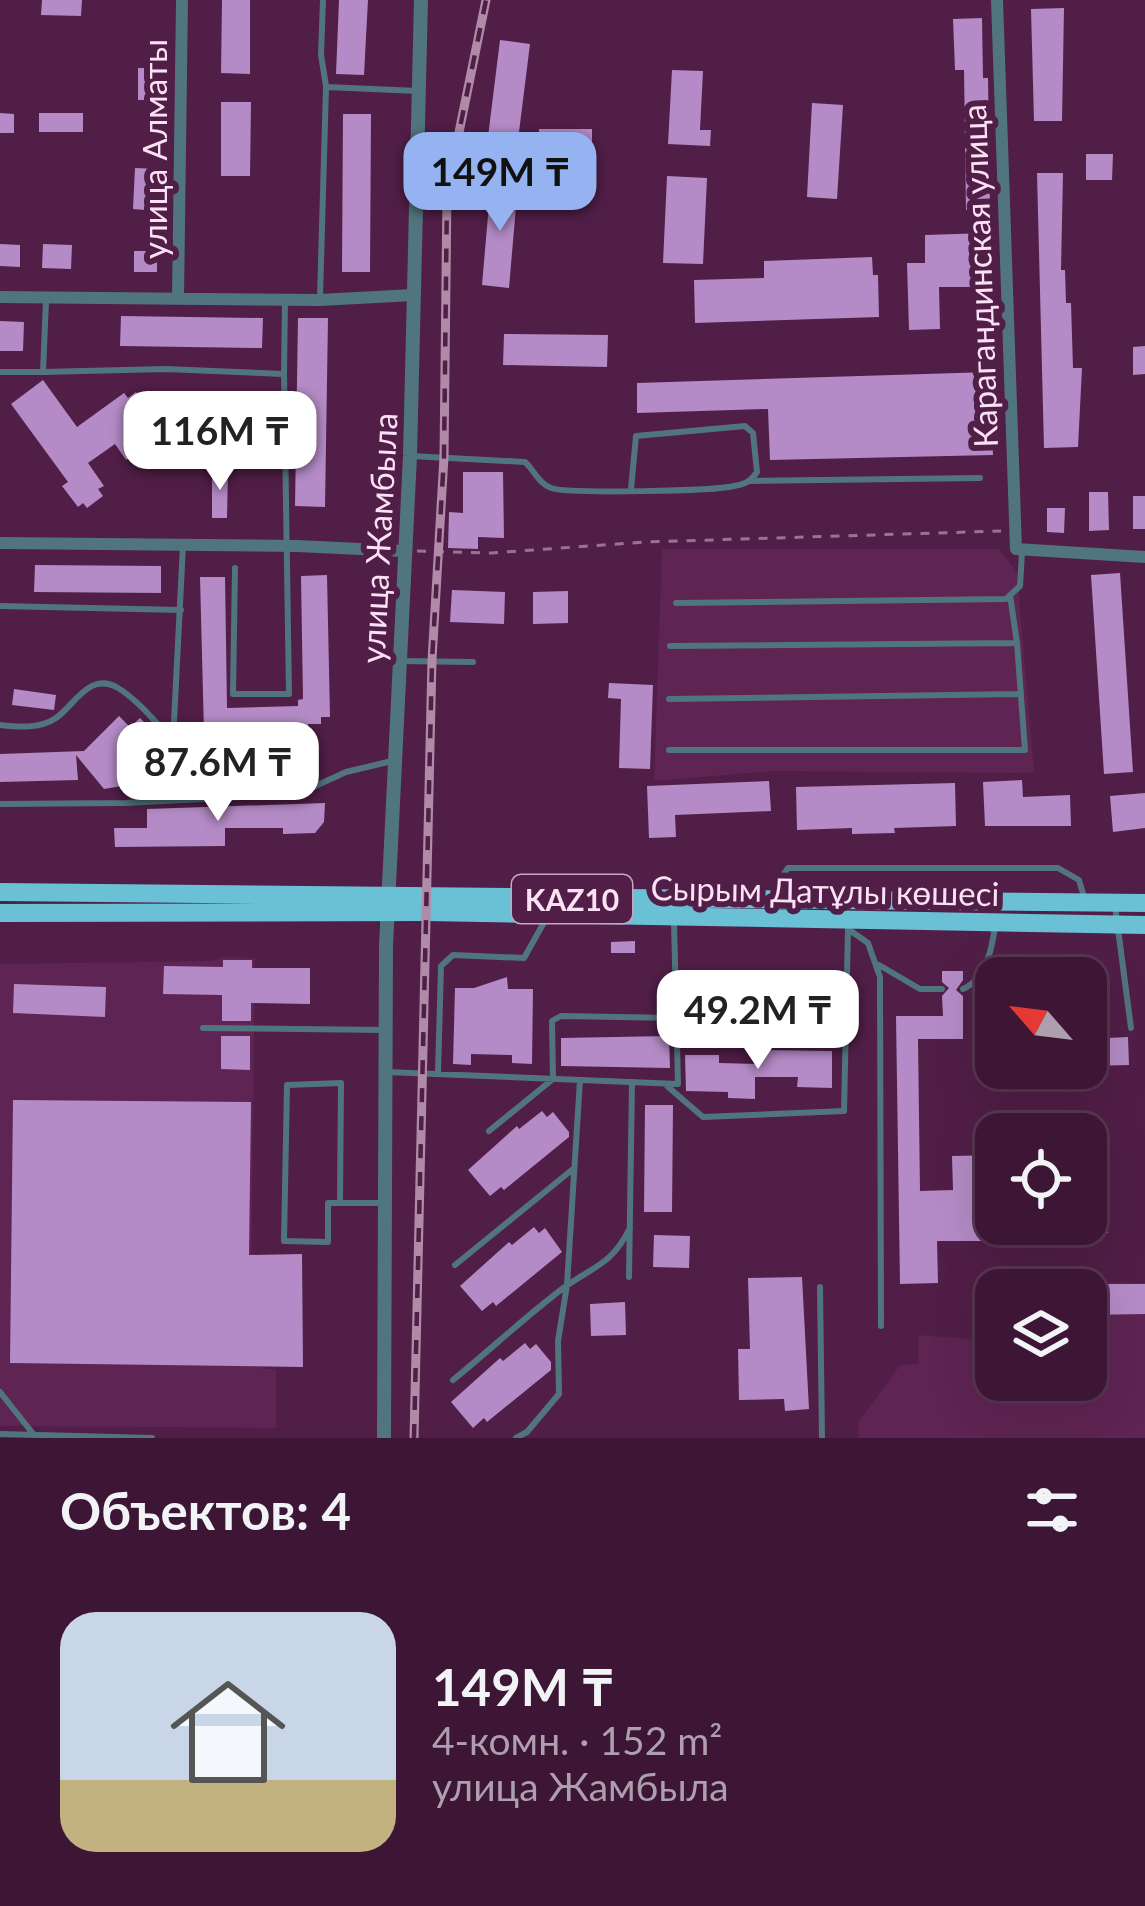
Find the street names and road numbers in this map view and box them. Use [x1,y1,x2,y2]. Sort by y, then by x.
street label: улица Алматы [134,39,174,259]
street label: Карагандинская улица [953,104,1005,448]
street label: улица Жамбыла [351,412,405,664]
street label: Сырым Датұлы көшесі [650,867,1000,913]
road number: KAZ10 [512,875,632,923]

